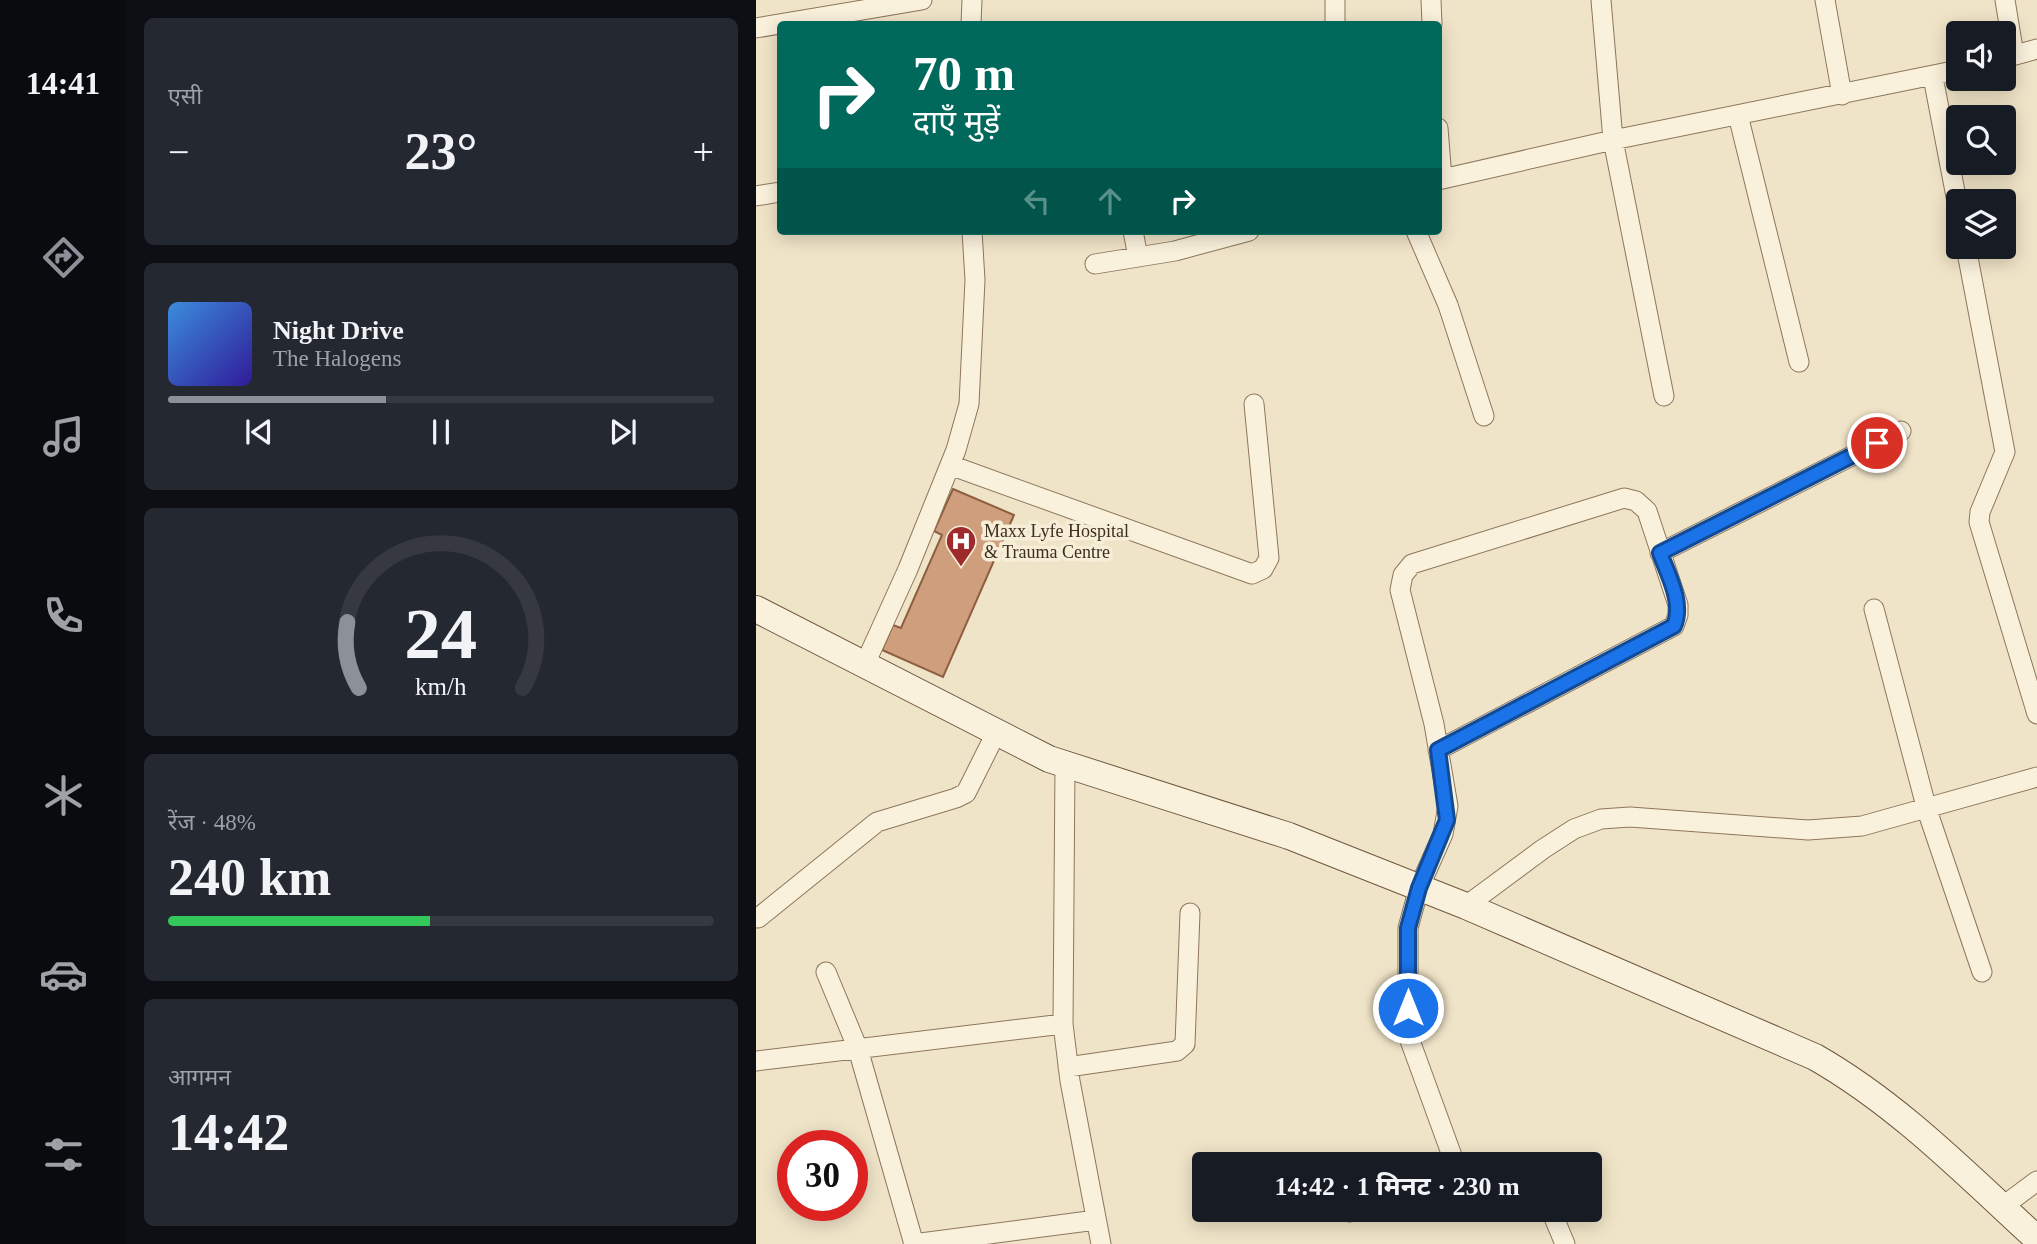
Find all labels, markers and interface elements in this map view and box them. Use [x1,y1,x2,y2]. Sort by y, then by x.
map controls [1946,21,2016,259]
button: sound [1946,21,2016,91]
text: 70 m [913,46,1015,101]
icon: right [798,49,889,140]
text: 14:41 [26,65,100,101]
text: एसी [168,84,202,109]
text: दाएँ मुड़ें [913,104,1000,140]
button: search [1946,105,2016,175]
text: 23° [405,123,477,180]
text: − [168,131,189,173]
text: + [693,131,714,173]
icon: left [1018,182,1056,220]
icon: ahead [1091,182,1129,220]
icon: right [1164,182,1202,220]
button: layers [1946,189,2016,259]
icon: directions [39,233,88,282]
text: Night Drive [273,316,404,345]
text: The Halogens [273,346,401,371]
icon: music [39,412,88,461]
icon: previous [240,413,278,451]
icon: pause [422,413,460,451]
icon: next [604,413,642,451]
pin [1847,413,1907,473]
icon: arrive [1858,424,1896,462]
place label: Maxx Lyfe Hospital & Trauma Centre [984,521,1129,562]
hospital icon: Maxx Lyfe Hospital & Trauma Centre [944,524,978,568]
icon: phone [39,591,88,640]
text: 24 [405,593,477,674]
text: km/h [415,673,467,700]
icon: climate [39,771,88,820]
text: रेंज · 48% [168,810,256,835]
text: 240 km [168,849,331,906]
icon: car [39,950,88,999]
position arrow [1371,971,1445,1045]
text: आगमन [168,1065,231,1090]
text: 14:42 [168,1104,289,1161]
icon: filters [39,1130,88,1179]
speed limit sign: 30 [777,1130,868,1221]
text: 14:42 · 1 मिनट · 230 m [1274,1172,1520,1201]

